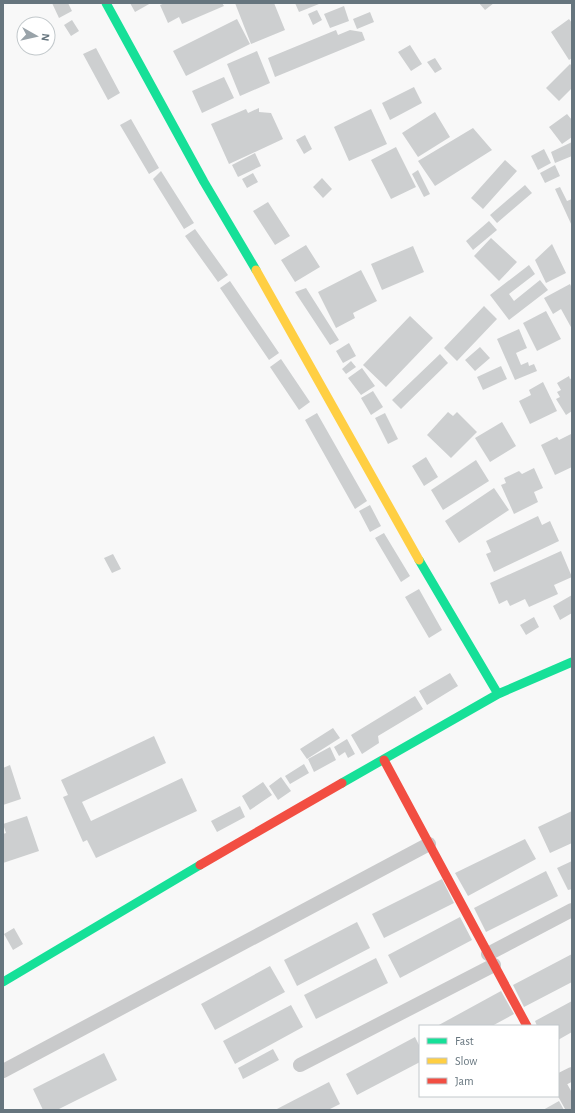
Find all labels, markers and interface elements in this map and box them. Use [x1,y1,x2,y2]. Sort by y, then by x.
north arrow [16,16,56,56]
text: N [39,33,51,42]
legend [419,1025,559,1097]
text: Fast [455,1035,474,1047]
text: Slow [455,1055,477,1067]
text: Jam [455,1075,474,1087]

